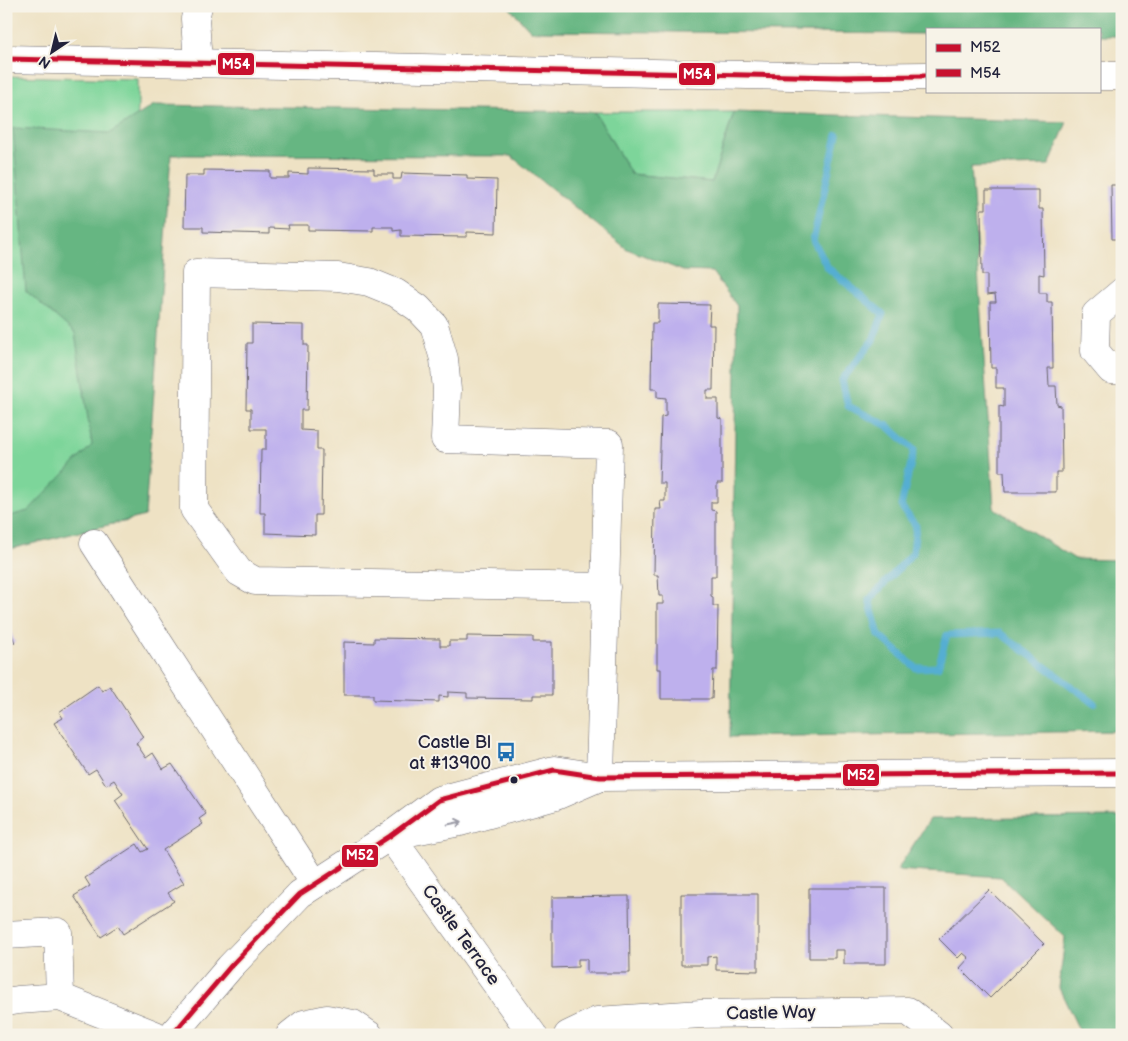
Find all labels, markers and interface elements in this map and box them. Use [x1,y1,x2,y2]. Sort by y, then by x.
north arrow [28,28,78,78]
legend [926,28,1100,92]
text: M52 [970,38,1001,57]
text: N [36,52,54,72]
line badge: M54 [217,52,255,76]
text: M54 [222,56,251,73]
line badge: M54 [678,62,716,86]
text: M54 [970,64,1001,83]
text: M54 [683,66,712,83]
place label: Castle Bl at #13900 [409,732,491,774]
bus stop icon: Castle Bl at #13900 [495,741,517,763]
line badge: M52 [842,763,880,787]
text: M52 [847,767,876,784]
unlabelled marker [509,775,519,785]
one-way arrow [446,817,462,827]
line badge: M52 [341,844,379,868]
text: M52 [346,847,375,864]
street label: Castle Terrace [418,881,505,990]
street label: Castle Way [726,1002,817,1024]

